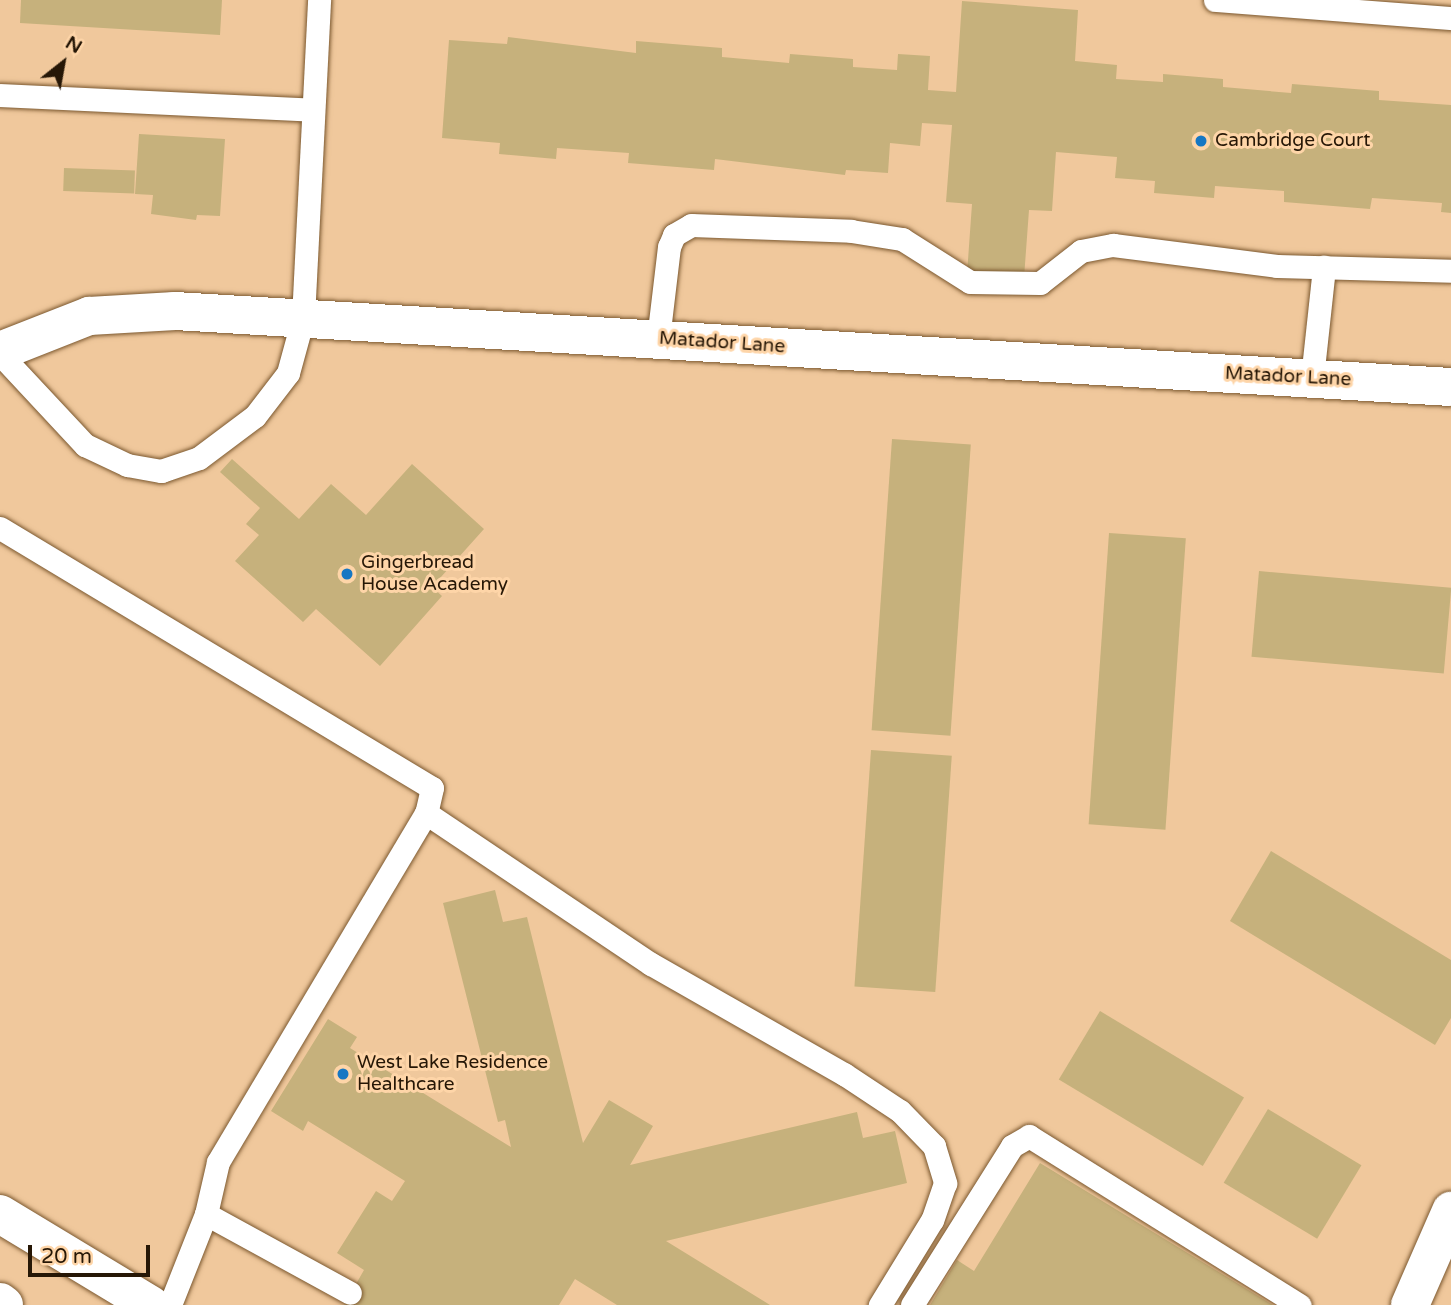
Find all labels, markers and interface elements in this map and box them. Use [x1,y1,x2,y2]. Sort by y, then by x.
north arrow [28,28,98,98]
text: N [62,32,86,58]
place label: Cambridge Court [1215,130,1371,152]
marker: Cambridge Court [1193,133,1209,149]
street label: Matador Lane [658,327,786,359]
street label: Matador Lane [1224,362,1352,392]
place label: Gingerbread House Academy [361,552,508,596]
marker: Gingerbread House Academy [339,566,355,582]
place label: West Lake Residence Healthcare [357,1052,548,1096]
marker: West Lake Residence Healthcare [335,1066,351,1082]
scale bar [32,1232,154,1276]
text: 20 m [41,1244,92,1269]

